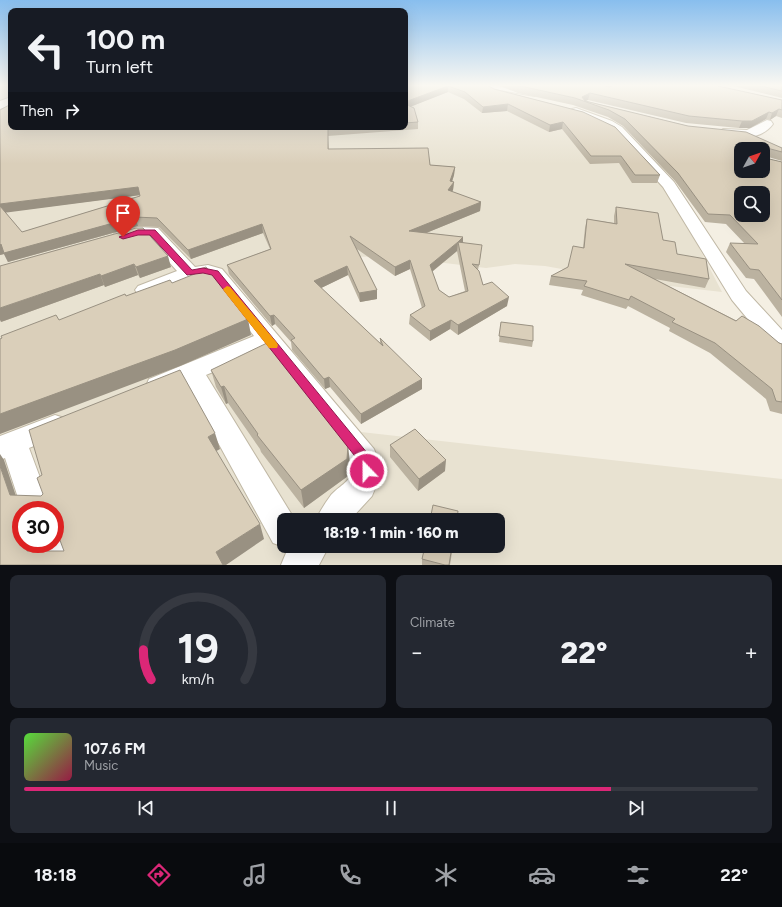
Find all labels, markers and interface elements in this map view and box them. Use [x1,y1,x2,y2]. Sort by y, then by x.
text: 100 m [86,22,165,56]
icon: left [20,24,72,76]
text: Turn left [86,56,153,78]
icon: right [61,100,83,122]
text: Then [20,102,53,120]
north arrow [734,142,770,178]
map controls [734,142,770,222]
button: search [734,186,770,222]
pin [106,196,140,237]
icon: arrive [112,202,134,224]
position arrow [346,450,388,492]
speed limit sign: 30 [12,501,64,553]
text: 18:19 · 1 min · 160 m [323,524,459,542]
text: Climate [410,615,455,630]
text: 19 [177,622,219,672]
text: 22° [561,634,607,671]
text: − [410,639,424,666]
text: + [744,639,758,666]
text: km/h [182,669,214,687]
text: 107.6 FM [84,740,146,758]
text: Music [84,758,118,773]
icon: previous [135,797,157,819]
icon: pause [380,797,402,819]
icon: next [625,797,647,819]
icon: directions [145,861,173,889]
icon: music [241,861,269,889]
icon: phone [336,861,364,889]
icon: climate [432,861,460,889]
icon: car [528,861,556,889]
icon: filters [624,861,652,889]
text: 18:18 [34,864,77,886]
text: 22° [720,864,748,886]

